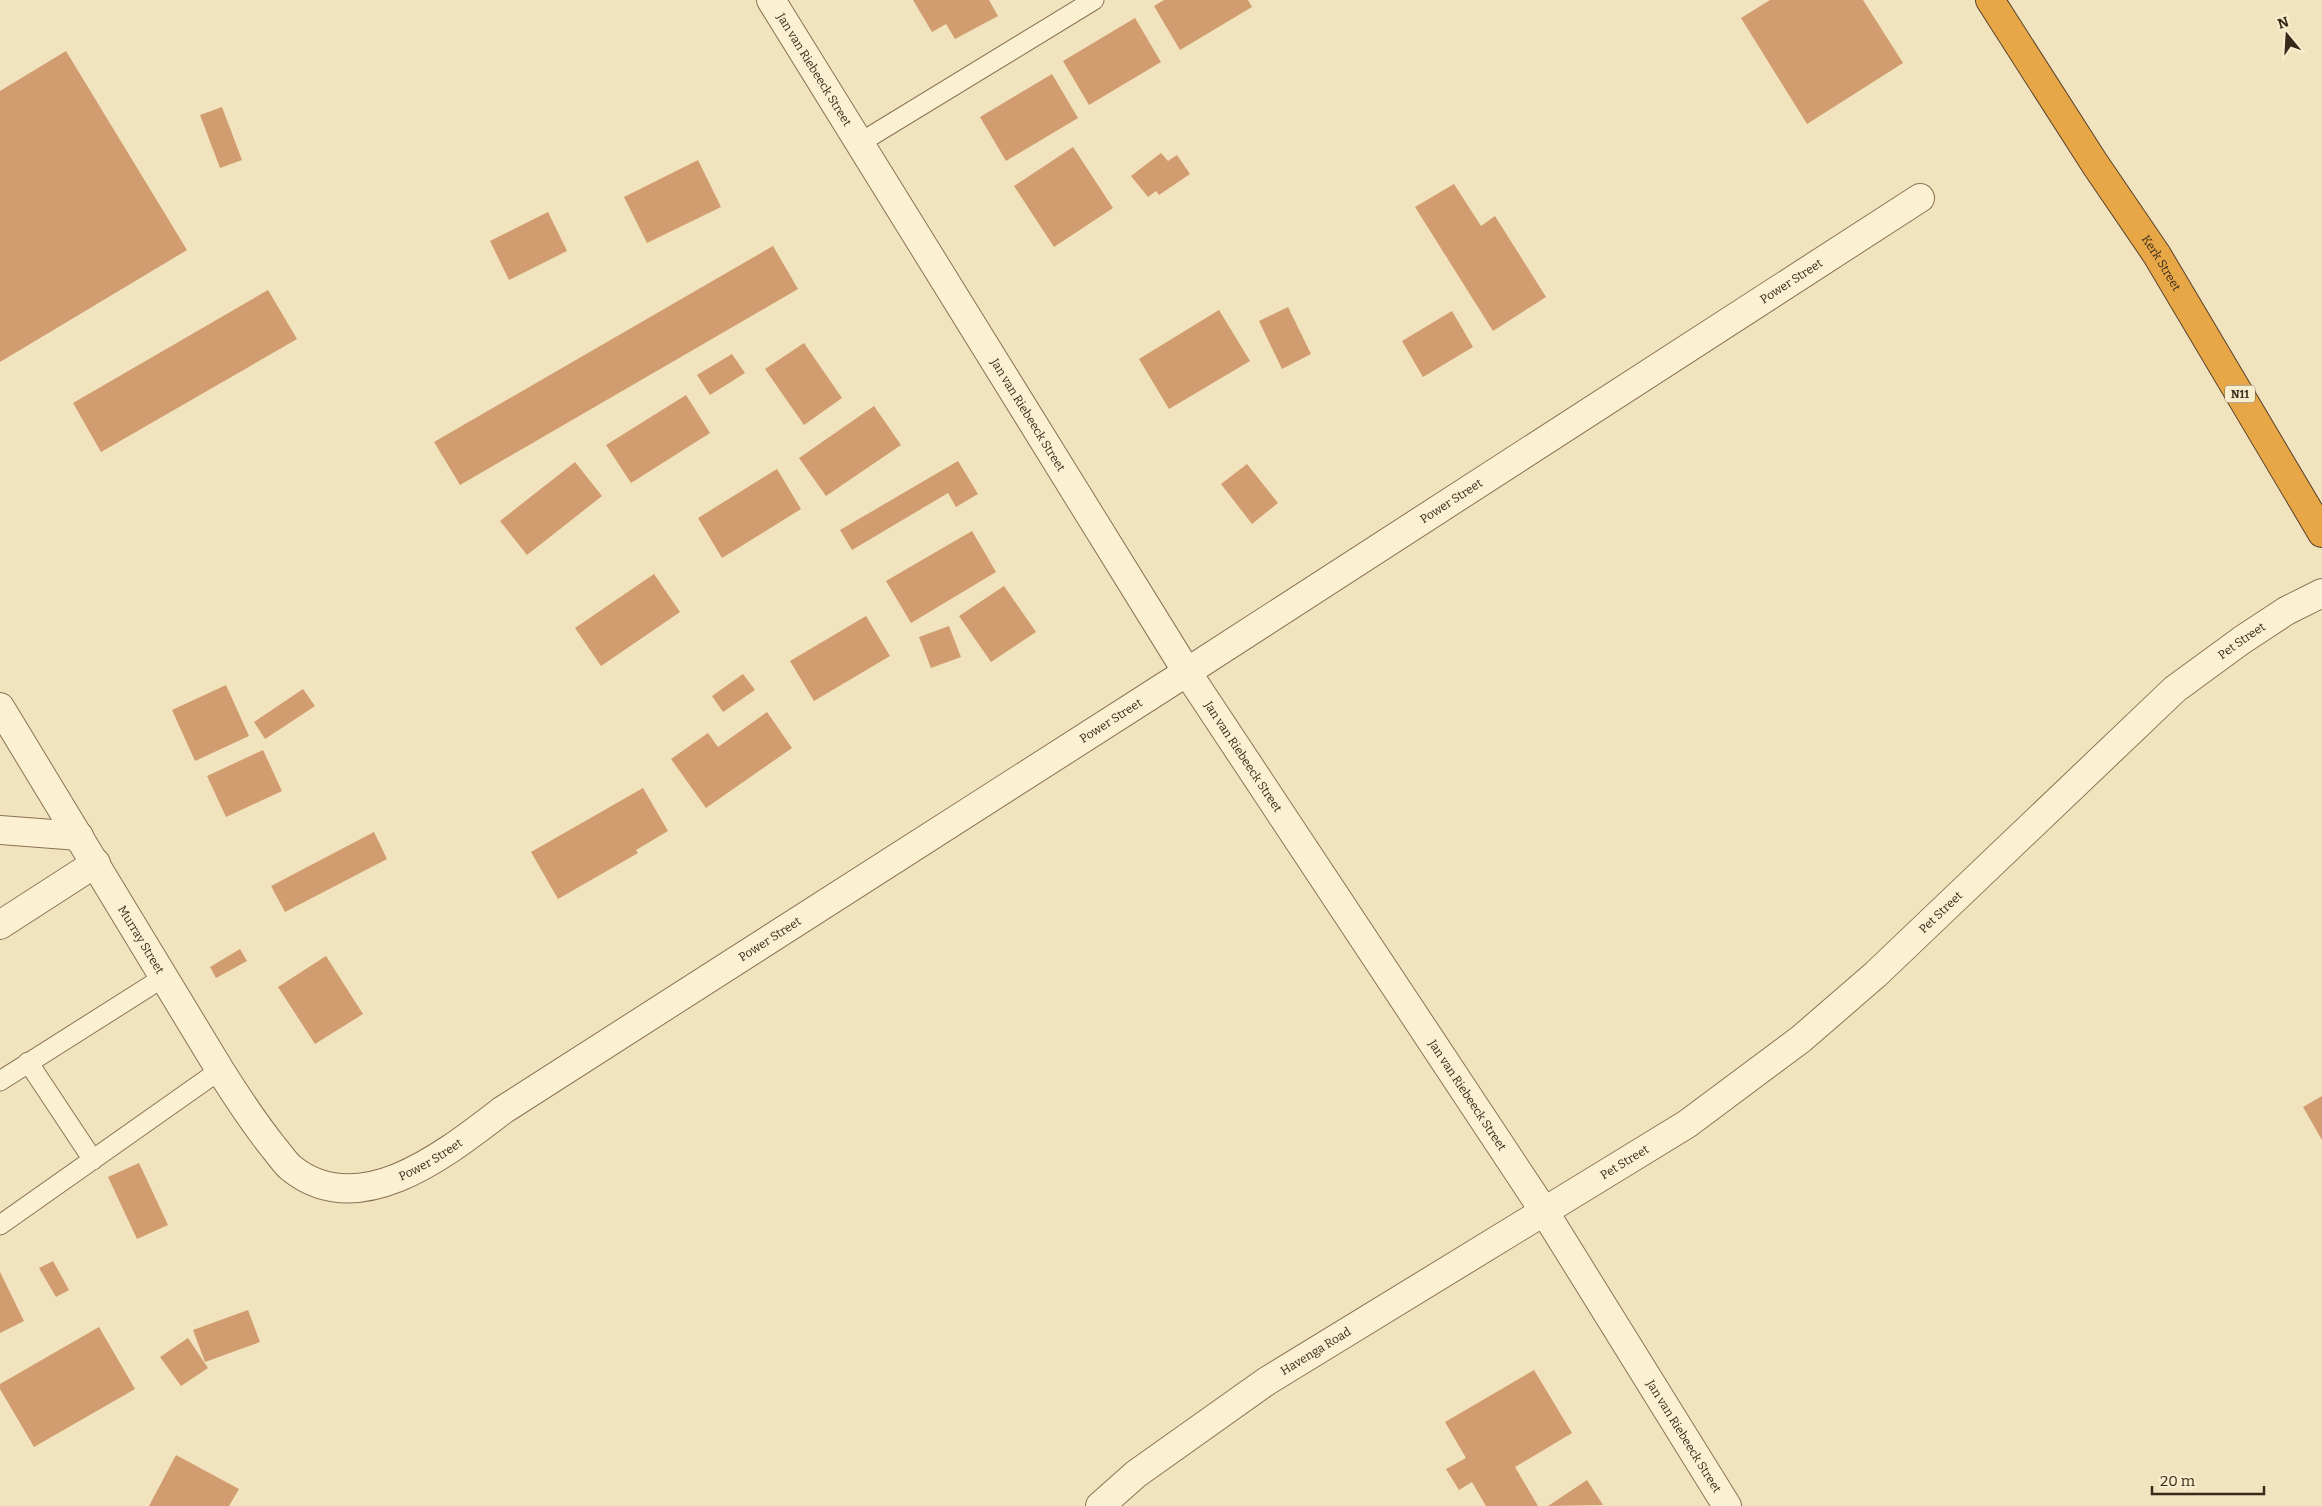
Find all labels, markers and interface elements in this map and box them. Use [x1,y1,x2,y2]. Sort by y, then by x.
street label: Jan van Riebeeck Street [773,10,855,129]
north arrow [2262,10,2312,60]
text: N [2275,13,2291,33]
street label: Kerk Street [2139,233,2184,294]
street label: Power Street [1758,256,1826,306]
street label: Jan van Riebeeck Street [987,355,1068,474]
road number: N11 [2225,386,2255,402]
street label: Power Street [1418,476,1485,526]
street label: Pet Street [2215,619,2268,662]
street label: Power Street [1077,695,1145,746]
street label: Jan van Riebeeck Street [1201,698,1285,815]
street label: Pet Street [1916,888,1966,936]
street label: Murray Street [115,903,167,977]
street label: Power Street [736,914,804,964]
street label: Jan van Riebeeck Street [1425,1036,1509,1154]
street label: Power Street [397,1135,466,1183]
street label: Pet Street [1598,1142,1652,1182]
street label: Havenga Road [1278,1324,1353,1378]
street label: Jan van Riebeeck Street [1643,1376,1724,1496]
scale bar [2152,1464,2264,1496]
text: 20 m [2160,1472,2196,1490]

